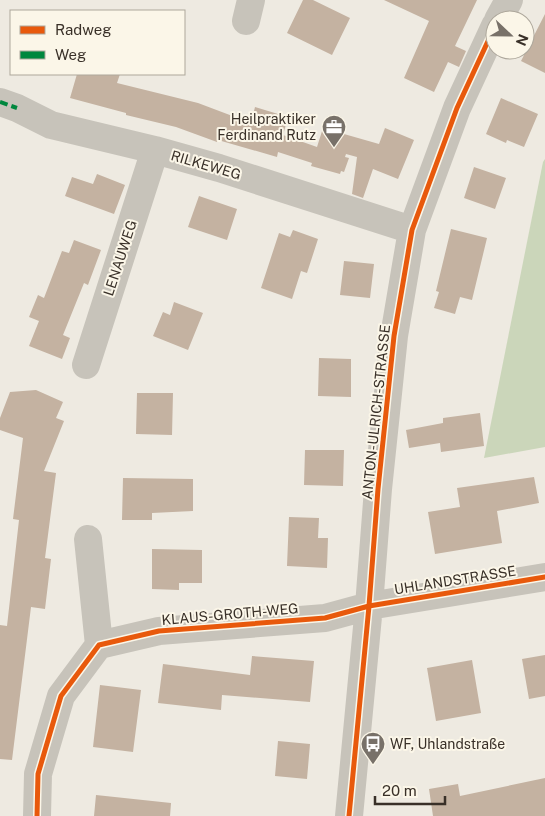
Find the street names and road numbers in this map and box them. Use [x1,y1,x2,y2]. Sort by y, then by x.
street label: RILKEWEG [169,147,243,183]
street label: LENAUWEG [100,218,140,298]
street label: ANTON-ULRICH-STRASSE [359,324,393,500]
street label: UHLANDSTRASSE [393,562,517,598]
street label: KLAUS-GROTH-WEG [161,600,299,628]

